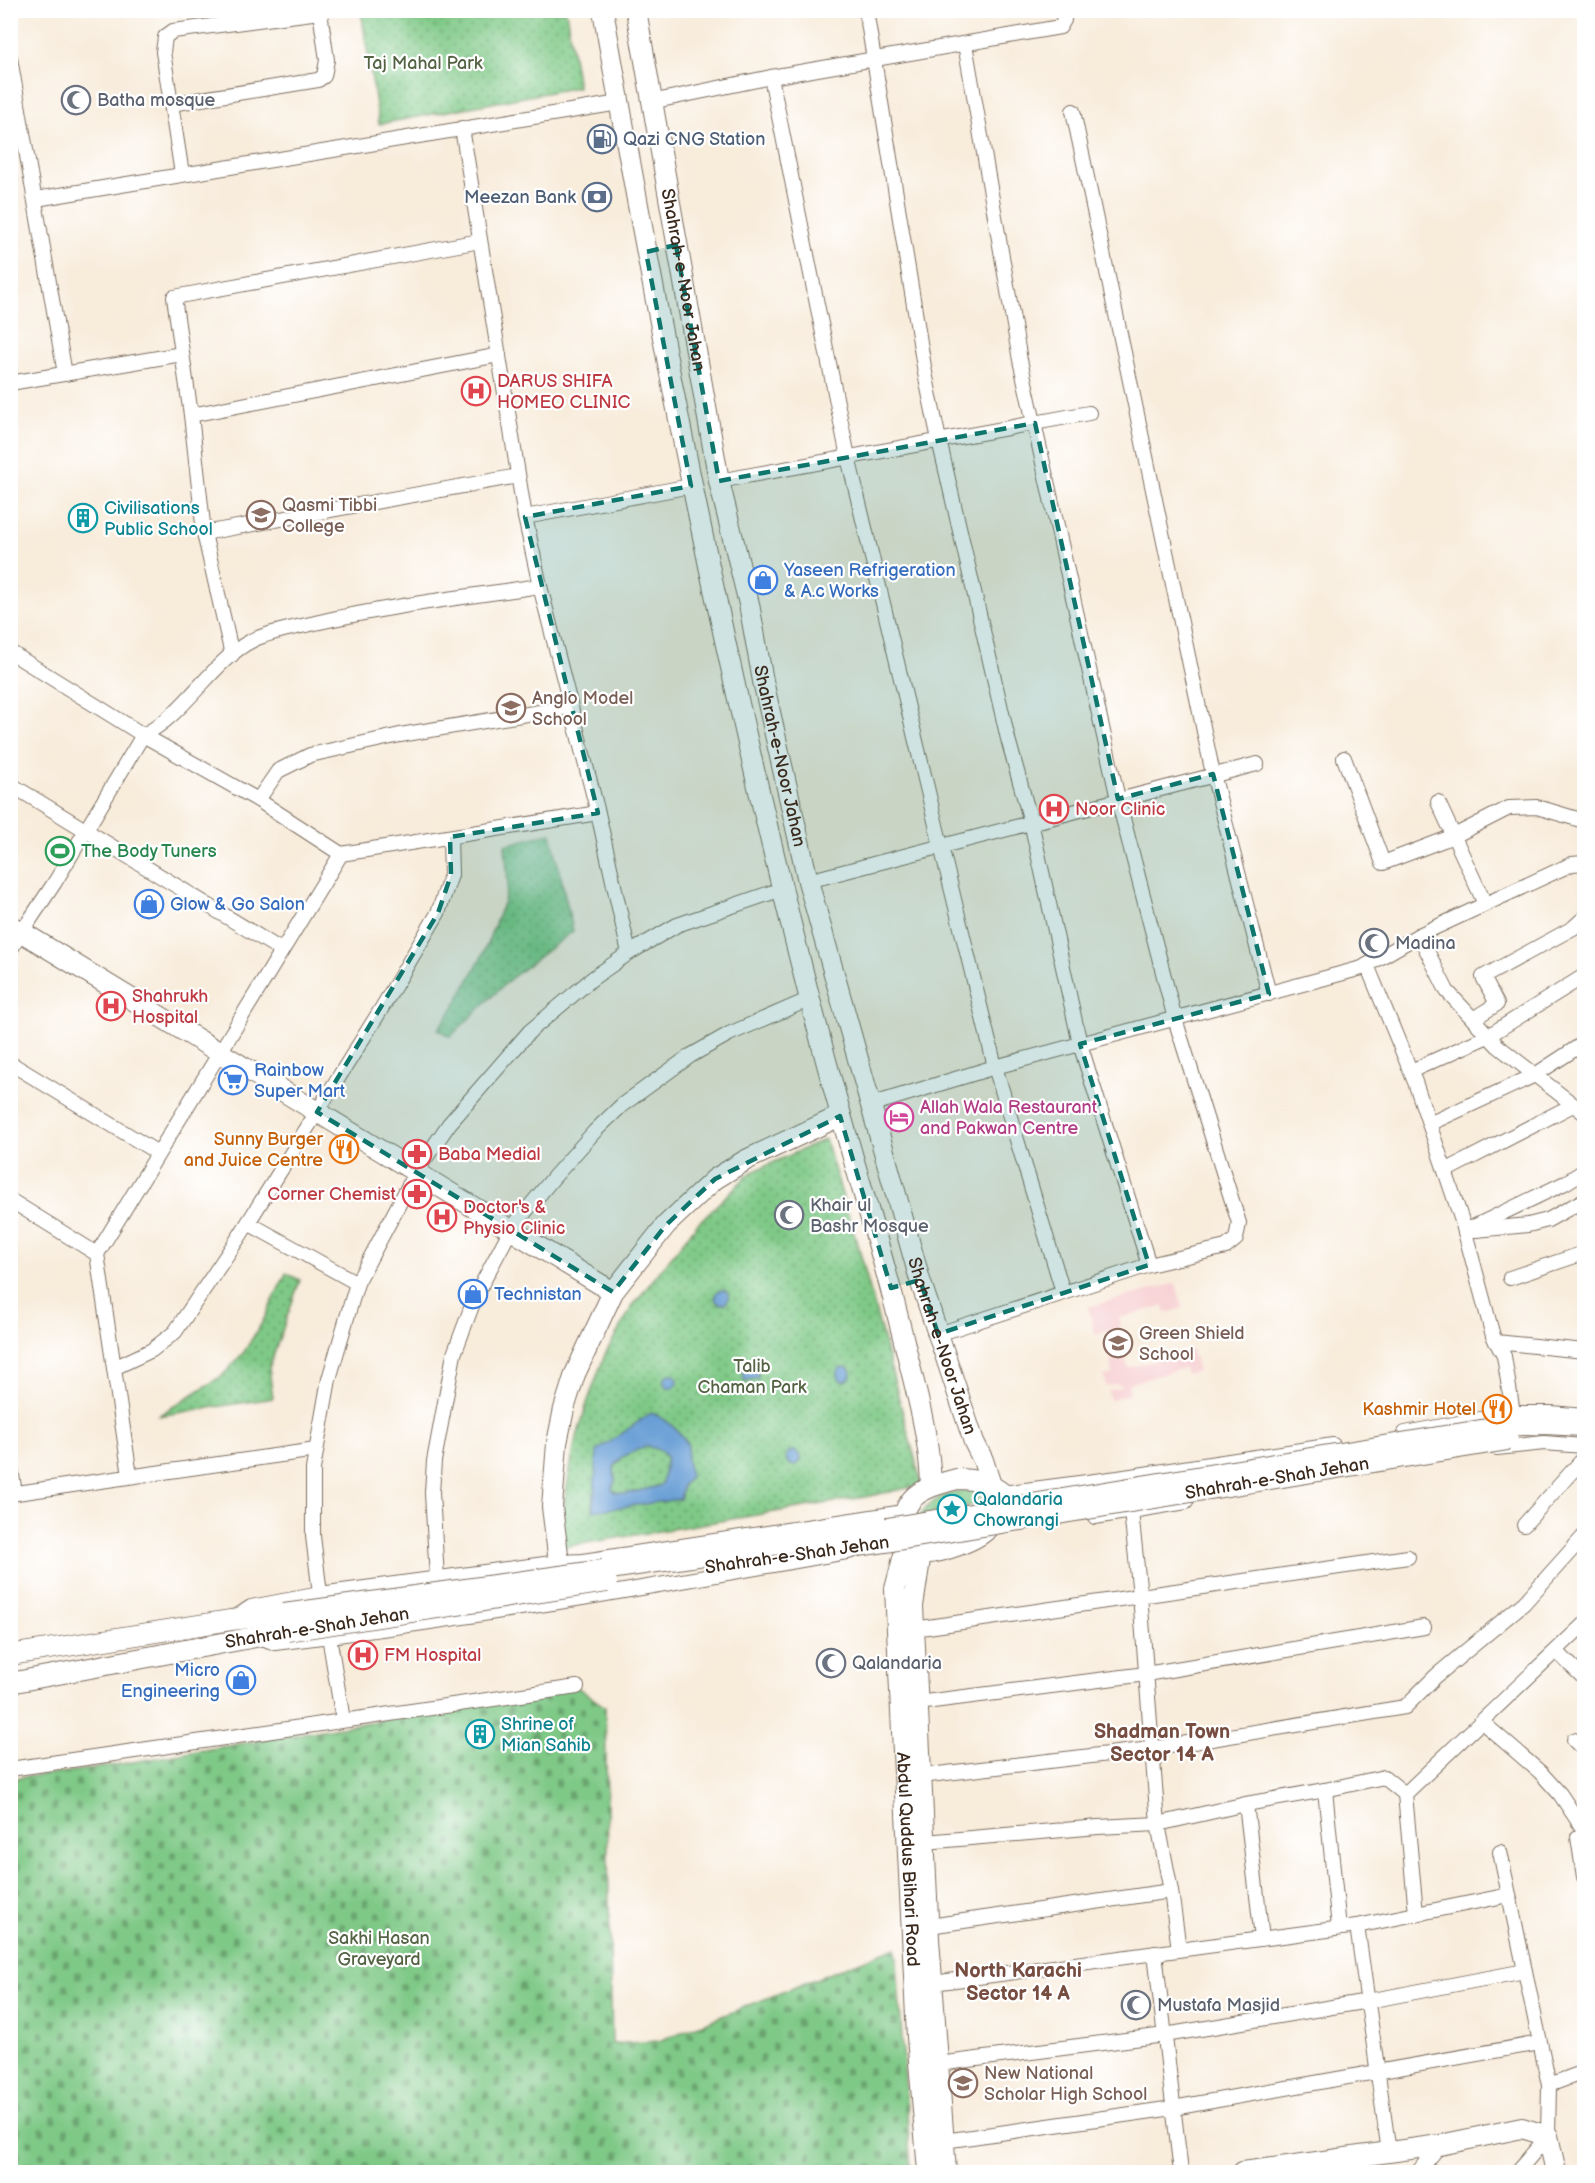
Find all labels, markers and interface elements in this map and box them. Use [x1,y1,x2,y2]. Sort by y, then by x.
park label: Taj Mahal Park [363,53,483,74]
mosque icon: Batha mosque [60,84,92,116]
place label: Batha mosque [97,90,216,111]
fuel station icon: Qazi CNG Station [586,123,618,155]
place label: Qazi CNG Station [623,129,765,150]
bank icon: Meezan Bank [581,181,613,213]
place label: Meezan Bank [464,187,576,208]
street label: Shahrah-e-Noor Jahan [657,187,710,373]
place label: DARUS SHIFA HOMEO CLINIC [497,371,630,413]
hospital icon: DARUS SHIFA HOMEO CLINIC [460,375,492,407]
place label: Qasmi Tibbi College [282,495,377,537]
place label: Civilisations Public School [104,498,213,540]
school or university icon: Qasmi Tibbi College [245,499,277,531]
building icon: Civilisations Public School [67,502,99,534]
place label: Yaseen Refrigeration & A.c Works [783,560,956,602]
shop icon: Yaseen Refrigeration & A.c Works [747,564,779,596]
street label: Shahrah-e-Noor Jahan [750,664,810,849]
place label: Anglo Model School [532,688,633,730]
school or university icon: Anglo Model School [495,692,527,724]
hospital icon: Noor Clinic [1038,793,1070,825]
place label: Noor Clinic [1075,799,1165,820]
sports icon: The Body Tuners [44,835,76,867]
place label: The Body Tuners [81,841,217,862]
shop icon: Glow & Go Salon [133,888,165,920]
place label: Glow & Go Salon [170,894,305,915]
mosque icon: Madina [1358,927,1390,959]
place label: Madina [1395,933,1456,954]
place label: Shahrukh Hospital [132,986,208,1028]
hospital icon: Shahrukh Hospital [95,990,127,1022]
place label: Rainbow Super Mart [254,1060,346,1102]
supermarket icon: Rainbow Super Mart [217,1064,249,1096]
place label: Allah Wala Restaurant and Pakwan Centre [920,1097,1098,1139]
hotel icon: Allah Wala Restaurant and Pakwan Centre [883,1101,915,1133]
place label: Sunny Burger and Juice Centre [184,1129,323,1171]
restaurant icon: Sunny Burger and Juice Centre [328,1133,360,1165]
pharmacy icon: Baba Medial [401,1138,433,1170]
place label: Baba Medial [438,1144,541,1165]
pharmacy icon: Corner Chemist [401,1178,433,1210]
place label: Corner Chemist [267,1184,396,1205]
place label: Khair ul Bashr Mosque [810,1195,929,1237]
place label: Doctor's & Physio Clinic [463,1197,565,1239]
mosque icon: Khair ul Bashr Mosque [773,1199,805,1231]
hospital icon: Doctor's & Physio Clinic [426,1201,458,1233]
street label: Shahrah-e-Noor Jahan [904,1255,981,1437]
shop icon: Technistan [457,1278,489,1310]
place label: Technistan [494,1284,582,1305]
place label: Green Shield School [1139,1323,1245,1365]
school or university icon: Green Shield School [1102,1327,1134,1359]
park label: Talib Chaman Park [697,1356,807,1398]
restaurant icon: Kashmir Hotel [1481,1393,1513,1425]
place label: Kashmir Hotel [1362,1399,1476,1420]
street label: Shahrah-e-Shah Jehan [1183,1452,1370,1503]
place label: Qalandaria Chowrangi [973,1489,1063,1531]
place icon: Qalandaria Chowrangi [936,1493,968,1525]
street label: Shahrah-e-Shah Jehan [703,1532,891,1578]
street label: Shahrah-e-Shah Jehan [223,1603,411,1653]
hospital icon: FM Hospital [347,1639,379,1671]
place label: FM Hospital [384,1645,481,1666]
mosque icon: Qalandaria [815,1647,847,1679]
place label: Qalandaria [852,1653,942,1674]
place label: Micro Engineering [121,1660,220,1702]
shop icon: Micro Engineering [225,1664,257,1696]
place label: Shrine of Mian Sahib [501,1714,591,1756]
building icon: Shrine of Mian Sahib [464,1718,496,1750]
district label: Shadman Town Sector 14 A [1094,1720,1230,1767]
street label: Abdul Quddus Bihari Road [893,1751,924,1967]
park label: Sakhi Hasan Graveyard [328,1928,430,1970]
district label: North Karachi Sector 14 A [954,1959,1082,2006]
mosque icon: Mustafa Masjid [1120,1989,1152,2021]
place label: Mustafa Masjid [1157,1995,1280,2016]
place label: New National Scholar High School [984,2063,1147,2105]
school or university icon: New National Scholar High School [947,2067,979,2099]

